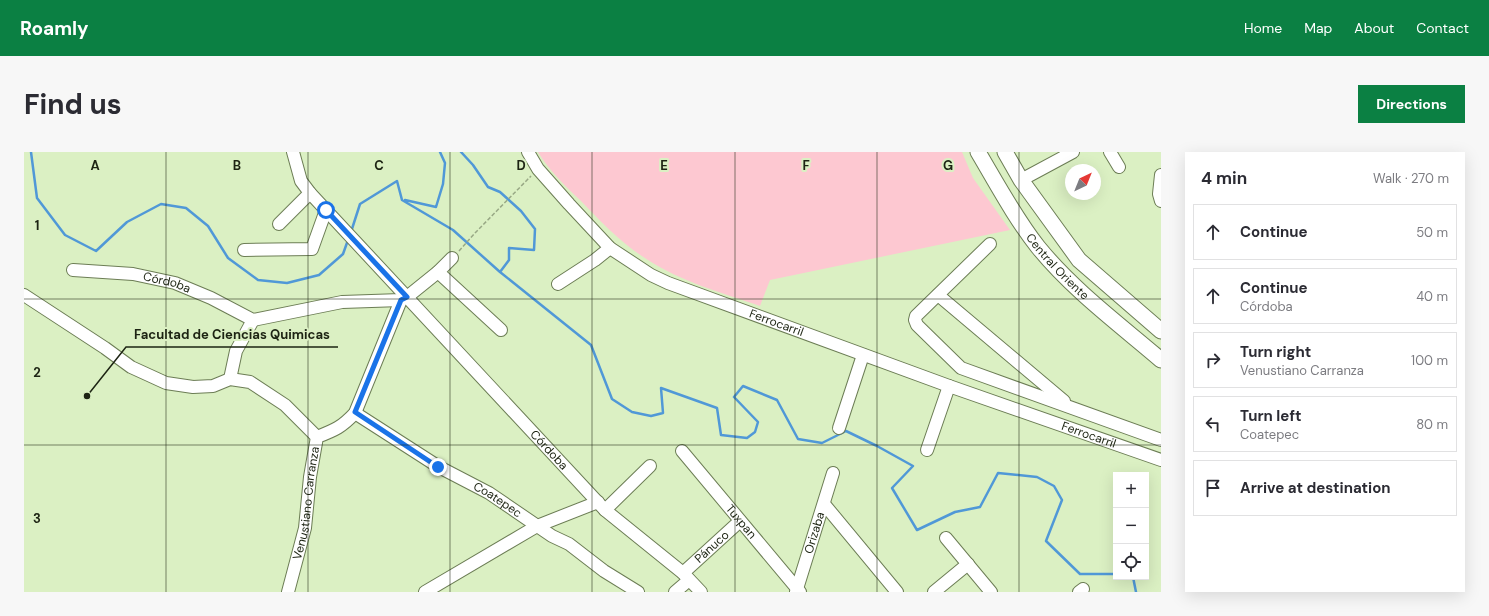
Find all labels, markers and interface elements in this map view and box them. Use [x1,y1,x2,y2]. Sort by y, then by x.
text: Roamly [20,16,89,41]
text: Home [1244,19,1282,37]
text: Map [1304,19,1332,37]
text: About [1354,19,1394,37]
text: Contact [1416,19,1469,37]
button: Directions [1358,85,1465,123]
text: Find us [24,86,122,123]
text: A [90,157,100,174]
text: B [233,157,241,174]
text: C [374,157,384,174]
text: D [516,157,526,174]
text: E [660,157,668,174]
text: F [802,157,810,174]
text: G [943,157,953,174]
north arrow [1065,164,1101,200]
text: 4 min [1201,167,1247,189]
text: Walk · 270 m [1373,170,1449,187]
route start [317,201,335,219]
text: 1 [35,217,39,234]
icon: ahead [1202,221,1224,243]
text: Continue [1240,222,1308,242]
text: 50 m [1416,224,1448,241]
street label: Central Oriente [1022,230,1092,303]
street label: Córdoba [142,268,193,297]
text: Continue [1240,278,1308,298]
icon: ahead [1202,285,1224,307]
text: 40 m [1416,288,1448,305]
text: Córdoba [1240,298,1293,315]
street label: Ferrocarril [747,305,806,340]
callout: Facultad de Ciencias Quimicas [126,322,338,347]
text: Facultad de Ciencias Quimicas [134,326,330,343]
text: Turn right [1240,342,1311,362]
icon: right [1202,349,1224,371]
text: 100 m [1411,352,1448,369]
text: Venustiano Carranza [1240,362,1364,379]
text: 2 [33,364,41,381]
text: Turn left [1240,406,1301,426]
icon: left [1202,413,1224,435]
text: 80 m [1416,416,1448,433]
street label: Ferrocarril [1060,418,1118,452]
text: Coatepec [1240,426,1299,443]
street label: Córdoba [527,427,571,473]
street label: Venustiano Carranza [289,445,323,561]
route end [429,458,447,476]
map controls [1113,472,1149,580]
button: + [1113,472,1149,508]
icon: arrive [1202,477,1224,499]
street label: Coatepec [471,478,525,521]
text: Arrive at destination [1240,478,1391,498]
street label: Tuxpan [722,501,760,542]
button: − [1113,508,1149,544]
text: 3 [33,510,41,527]
street label: Orizaba [800,510,828,556]
street label: Pánuco [691,527,732,566]
button: locate [1113,544,1149,580]

